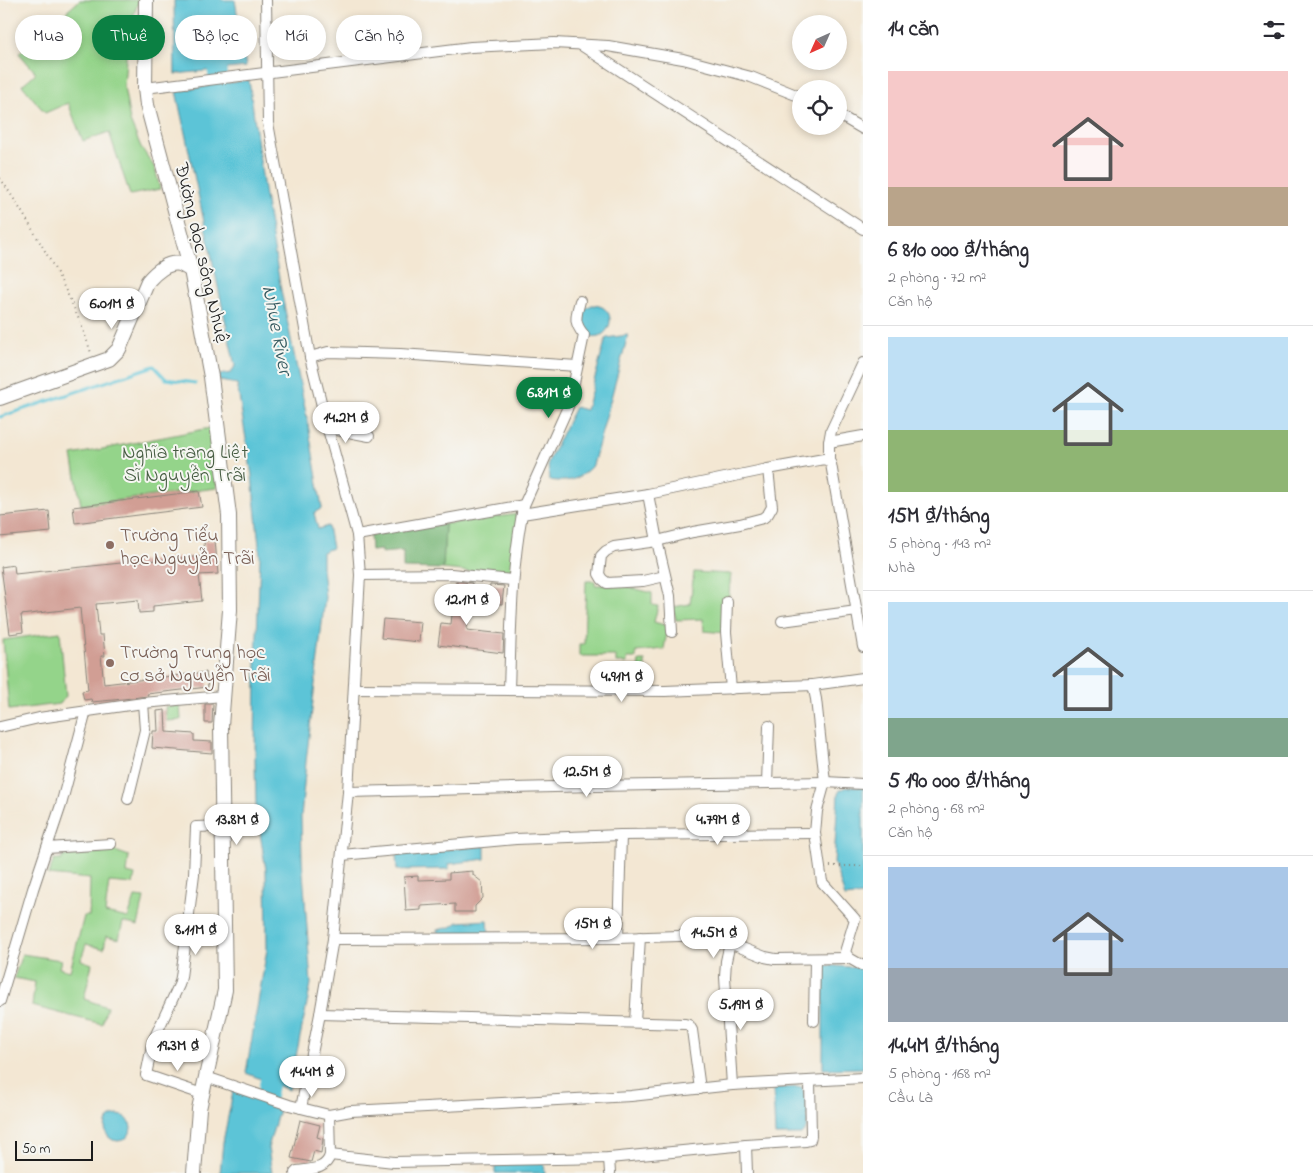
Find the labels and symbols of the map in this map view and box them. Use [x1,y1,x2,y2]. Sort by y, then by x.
north arrow [792,15,848,70]
street label: Đường dọc sông Nhuệ [164,159,236,347]
water label: Nhue River [253,283,300,380]
pin: 6.01M ₫ [66,288,158,330]
pin: 6.81M ₫ [503,376,595,419]
pin: 14.2M ₫ [300,402,392,444]
park label: Nghĩa trang Liệt Sĩ Nguyễn Trãi [122,439,248,492]
place label: Trường Tiểu học Nguyễn Trãi [120,522,255,575]
marker: Trường Tiểu học Nguyễn Trãi [104,539,116,551]
pin: 12.1M ₫ [421,584,513,626]
place label: Trường Trung học cơ sở Nguyễn Trãi [120,639,271,692]
marker: Trường Trung học cơ sở Nguyễn Trãi [104,657,116,669]
pin: 4.91M ₫ [576,660,668,703]
pin: 12.5M ₫ [541,756,633,798]
pin: 13.8M ₫ [191,804,283,846]
pin: 4.79M ₫ [672,804,764,846]
pin: 15M ₫ [558,908,628,950]
pin: 8.11M ₫ [150,914,242,956]
pin: 14.5M ₫ [668,916,760,959]
pin: 5.19M ₫ [695,988,787,1031]
pin: 19.3M ₫ [132,1030,224,1072]
pin: 14.4M ₫ [266,1056,358,1098]
scale bar [15,1138,92,1161]

